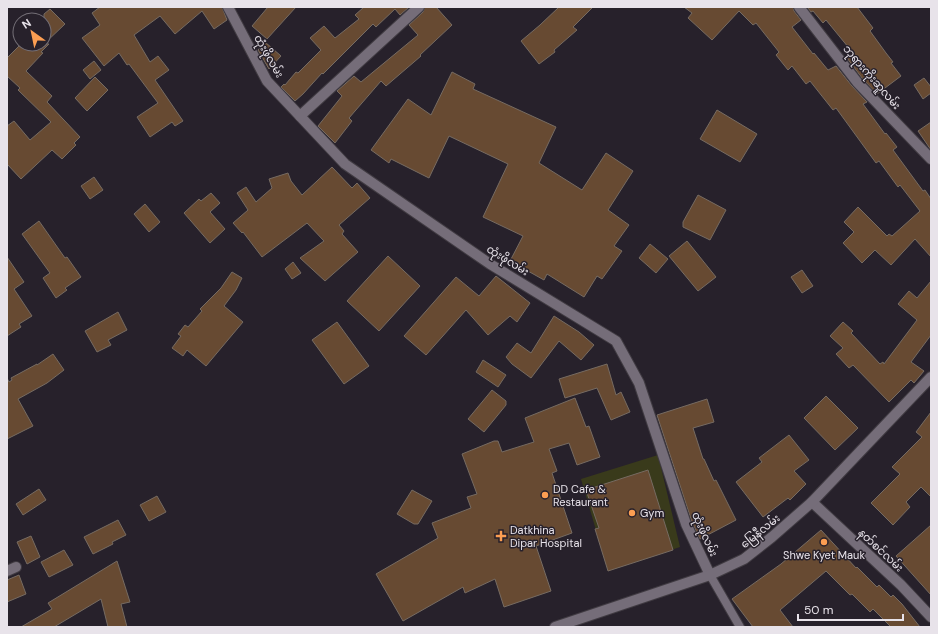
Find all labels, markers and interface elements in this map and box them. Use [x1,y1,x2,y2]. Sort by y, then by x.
north arrow [12,12,52,52]
text: N [19,16,34,32]
street label: ထုံးဖိုလမ်း [249,32,287,81]
street label: ဘုရားကိုးဆူလမ်း [839,42,904,114]
street label: ထုံးဖိုလမ်း [483,242,532,280]
place label: DD Cafe & Restaurant [553,482,608,509]
marker: DD Cafe & Restaurant [540,490,550,500]
place label: Gym [640,506,664,520]
marker: Gym [627,508,637,518]
street label: ထုံးဖိုလမ်း [687,510,721,559]
street label: မြေနီလမ်း [737,511,784,553]
place label: Datkhina Dipar Hospital [510,523,582,550]
street label: နတ်စင်လမ်း [854,526,907,576]
marker: Datkhina Dipar Hospital [495,530,507,542]
marker: Shwe Kyet Mauk [819,537,829,547]
place label: Shwe Kyet Mauk [783,548,865,562]
scale bar [798,596,903,622]
text: 50 m [804,602,833,618]

